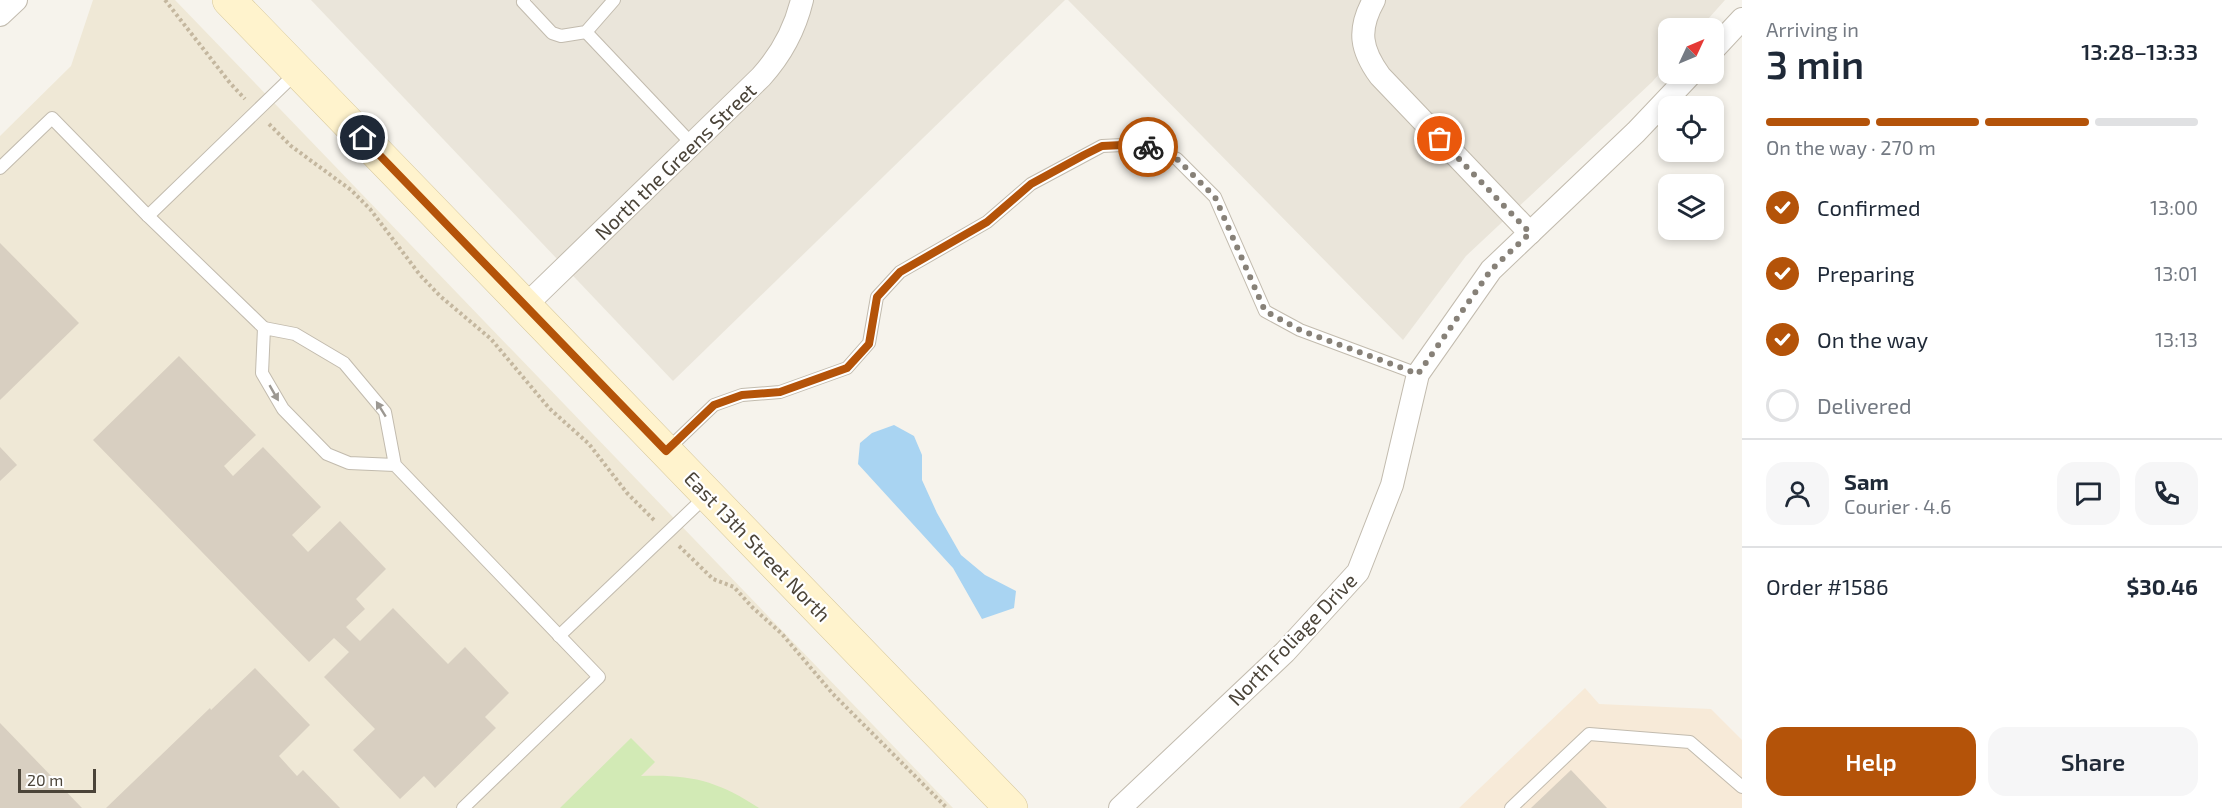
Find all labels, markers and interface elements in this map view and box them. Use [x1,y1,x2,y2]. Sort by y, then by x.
text: Arriving in [1766,17,1859,41]
north arrow [1658,18,1724,84]
map controls [1658,18,1724,240]
text: 13:28–13:33 [2081,38,2198,64]
text: 3 min [1766,40,1864,87]
street label: North the Greens Street [589,77,761,244]
button: locate [1658,96,1724,162]
pin [337,112,388,163]
pin [1414,113,1465,164]
courier [1118,117,1178,177]
icon: home [346,121,379,154]
icon: bag [1423,122,1456,155]
icon: bike [1132,131,1165,164]
text: On the way · 270 m [1766,135,1936,159]
button: layers [1658,174,1724,240]
icon: check [1766,191,1799,224]
text: Confirmed [1817,194,1921,220]
text: 13:00 [2150,195,2198,219]
icon: check [1766,257,1799,290]
text: Preparing [1817,260,1915,286]
text: 13:01 [2154,261,2198,285]
icon: check [1766,323,1799,356]
text: On the way [1817,326,1928,352]
text: 13:13 [2155,327,2198,351]
one-way arrow [269,385,279,402]
text: Delivered [1817,392,1912,418]
one-way arrow [375,401,386,417]
button: person [1766,462,1829,525]
button: chat [2057,462,2120,525]
button: phone [2135,462,2198,525]
street label: East 13th Street North [680,466,836,626]
text: Sam [1844,468,1889,494]
text: Courier · 4.6 [1844,494,1951,518]
street label: North Foliage Drive [1223,568,1361,710]
text: Order #1586 [1766,573,1889,599]
text: $30.46 [2127,573,2198,599]
button: Help [1766,727,1976,796]
button: Share [1988,727,2198,796]
scale bar [18,766,96,794]
text: 20 m [27,770,63,789]

